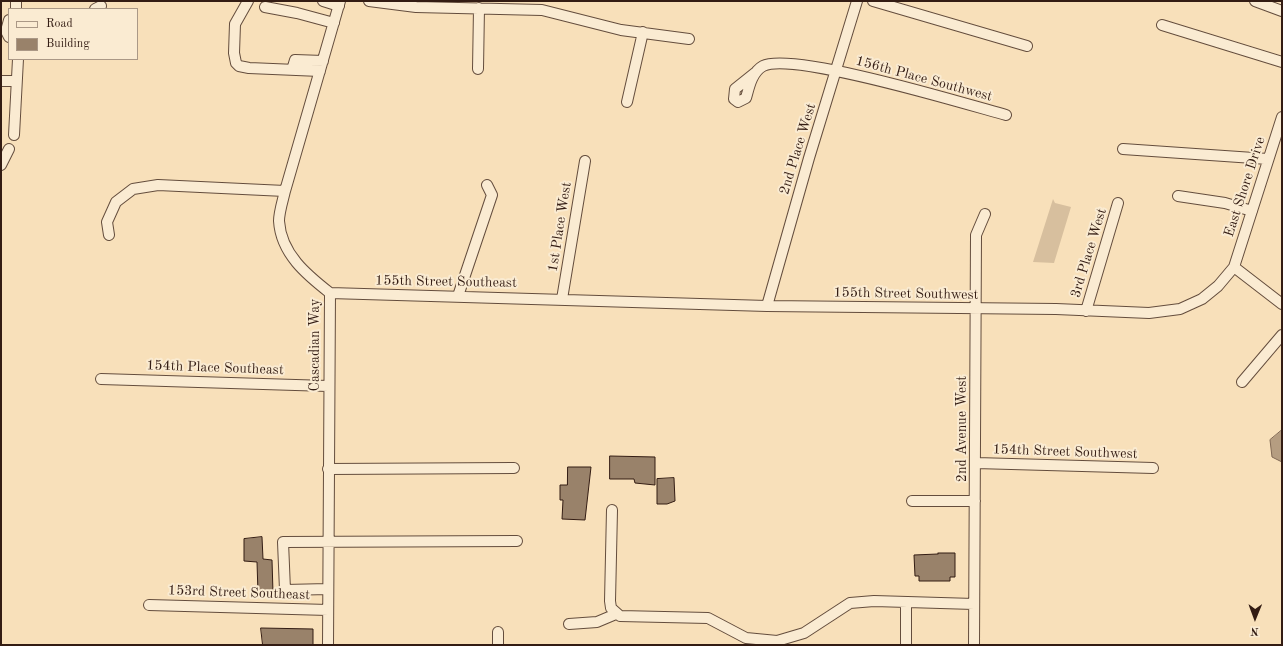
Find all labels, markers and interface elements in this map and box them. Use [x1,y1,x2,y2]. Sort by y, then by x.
legend [8,8,138,60]
text: Road [46,18,73,30]
text: Building [46,38,90,50]
street label: 156th Place Southwest [854,53,994,105]
street label: 2nd Place West [776,101,820,197]
street label: East Shore Drive [1221,135,1269,239]
street label: 1st Place West [545,181,575,273]
street label: 3rd Place West [1067,206,1111,300]
street label: 155th Street Southeast [375,272,517,292]
street label: 155th Street Southwest [833,284,979,304]
street label: Cascadian Way [307,299,323,391]
street label: 154th Place Southeast [146,357,284,379]
street label: 2nd Avenue West [954,376,970,482]
street label: 154th Street Southwest [992,441,1138,463]
street label: 153rd Street Southeast [168,582,310,604]
north arrow [1235,598,1275,638]
text: N [1250,625,1259,636]

